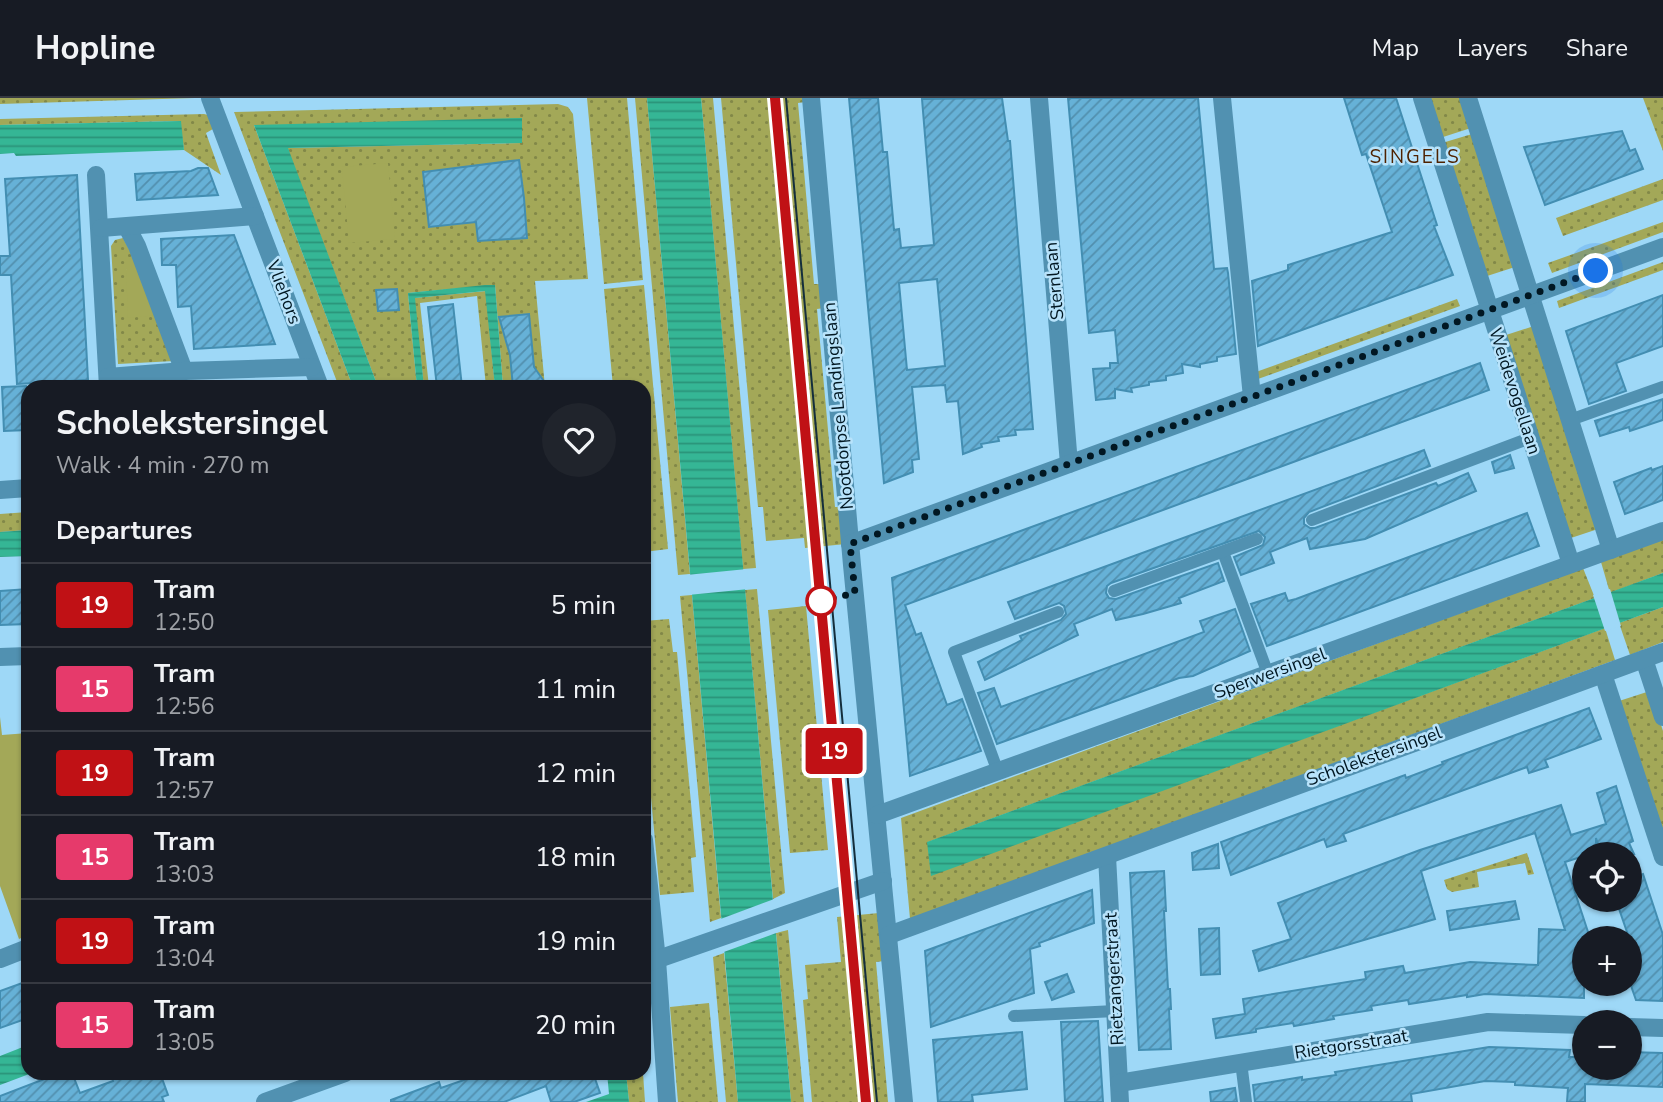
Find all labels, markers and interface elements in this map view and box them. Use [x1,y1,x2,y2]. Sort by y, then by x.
text: Hopline [35,26,155,71]
text: Map [1372,32,1419,64]
text: Layers [1457,32,1528,64]
text: Share [1566,32,1628,64]
district label: SINGELS [1369,144,1461,170]
street label: Sternlaan [1039,241,1069,321]
your location [1578,253,1613,288]
street label: Vliehors [260,256,307,327]
street label: Nootdorpse Landingslaan [817,301,859,511]
street label: Weidevogellaan [1483,325,1547,457]
text: Scholekstersingel [56,401,328,446]
button: heart [542,403,616,477]
text: Walk · 4 min · 270 m [56,450,269,481]
text: Departures [56,513,192,548]
text: Tram [154,572,215,607]
unlabelled marker [806,586,836,616]
text: 5 min [551,588,616,623]
text: 19 [80,589,109,621]
text: 12:50 [154,607,214,638]
street label: Sperwersingel [1211,641,1330,704]
text: Tram [154,656,215,691]
text: 11 min [535,672,616,707]
text: 15 [80,673,109,705]
text: 12:56 [154,691,214,722]
street label: Scholekstersingel [1303,720,1446,792]
line badge: 19 [802,728,866,774]
text: 19 [820,735,848,767]
text: Tram [154,740,215,775]
text: 12 min [535,756,616,791]
text: 19 [80,757,109,789]
text: 12:57 [154,775,214,806]
text: Tram [154,824,215,859]
text: 18 min [535,840,616,875]
text: 15 [80,841,109,873]
map controls [1572,842,1642,1080]
button: locate [1572,842,1642,912]
text: 13:03 [154,859,214,890]
text: Tram [154,908,215,943]
street label: Rietzangerstraat [1098,911,1129,1046]
text: 19 min [535,924,616,959]
text: 19 [80,925,109,957]
button: + [1572,926,1642,996]
text: 13:04 [154,943,214,974]
text: Tram [154,992,215,1027]
text: 20 min [535,1008,616,1043]
text: 15 [80,1009,109,1041]
button: − [1572,1010,1642,1080]
street label: Rietgorsstraat [1293,1023,1410,1065]
text: 13:05 [154,1027,214,1058]

